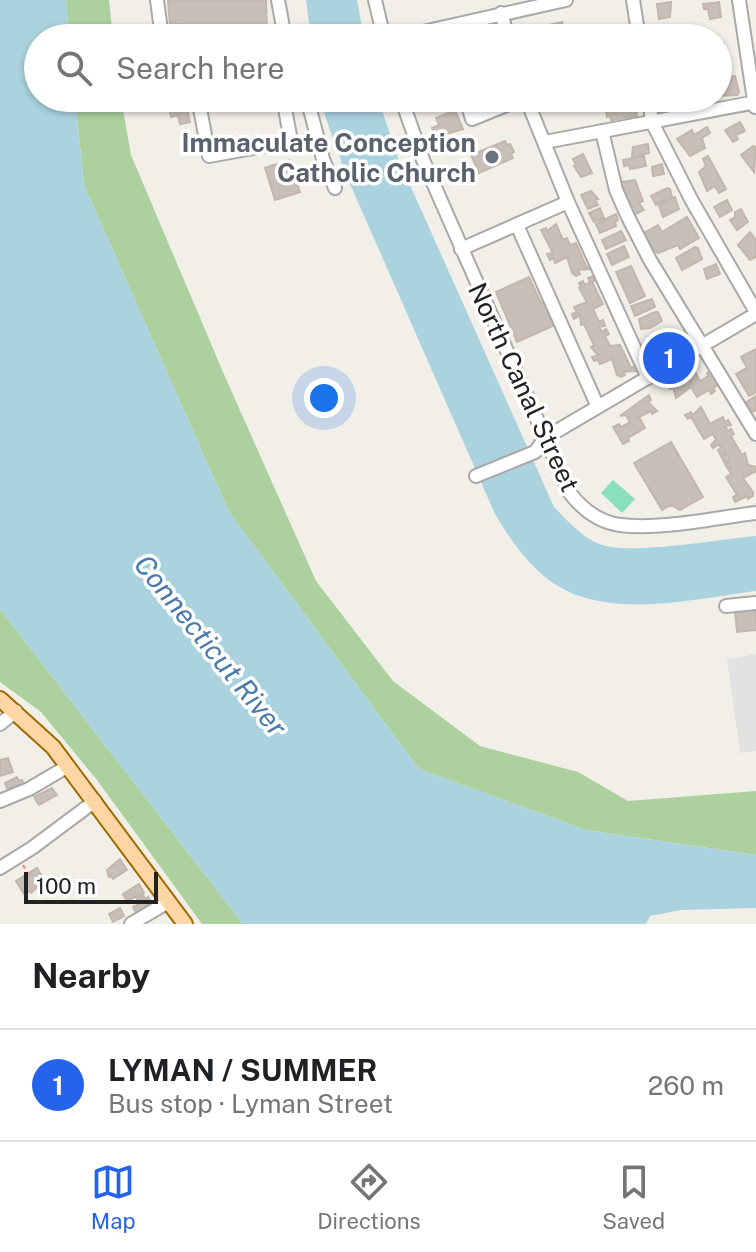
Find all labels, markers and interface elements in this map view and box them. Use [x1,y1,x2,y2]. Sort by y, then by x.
search box [24,24,732,112]
icon: search [52,46,96,90]
text: Search here [116,50,284,86]
place label: Immaculate Conception Catholic Church [181,127,476,188]
marker: Immaculate Conception Catholic Church [483,148,501,166]
street label: North Canal Street [462,278,586,496]
pin: 1 [643,328,695,388]
your location [304,378,344,418]
water label: Connecticut River [128,548,294,742]
scale bar [24,868,158,904]
text: 100 m [36,873,96,899]
text: Nearby [32,956,150,996]
text: LYMAN / SUMMER [108,1052,378,1088]
text: 1 [52,1070,64,1101]
text: 260 m [648,1070,724,1101]
text: Bus stop · Lyman Street [108,1088,393,1119]
tab: Map [91,1160,136,1234]
tab: Directions [317,1160,421,1234]
tab: Saved [602,1160,665,1234]

